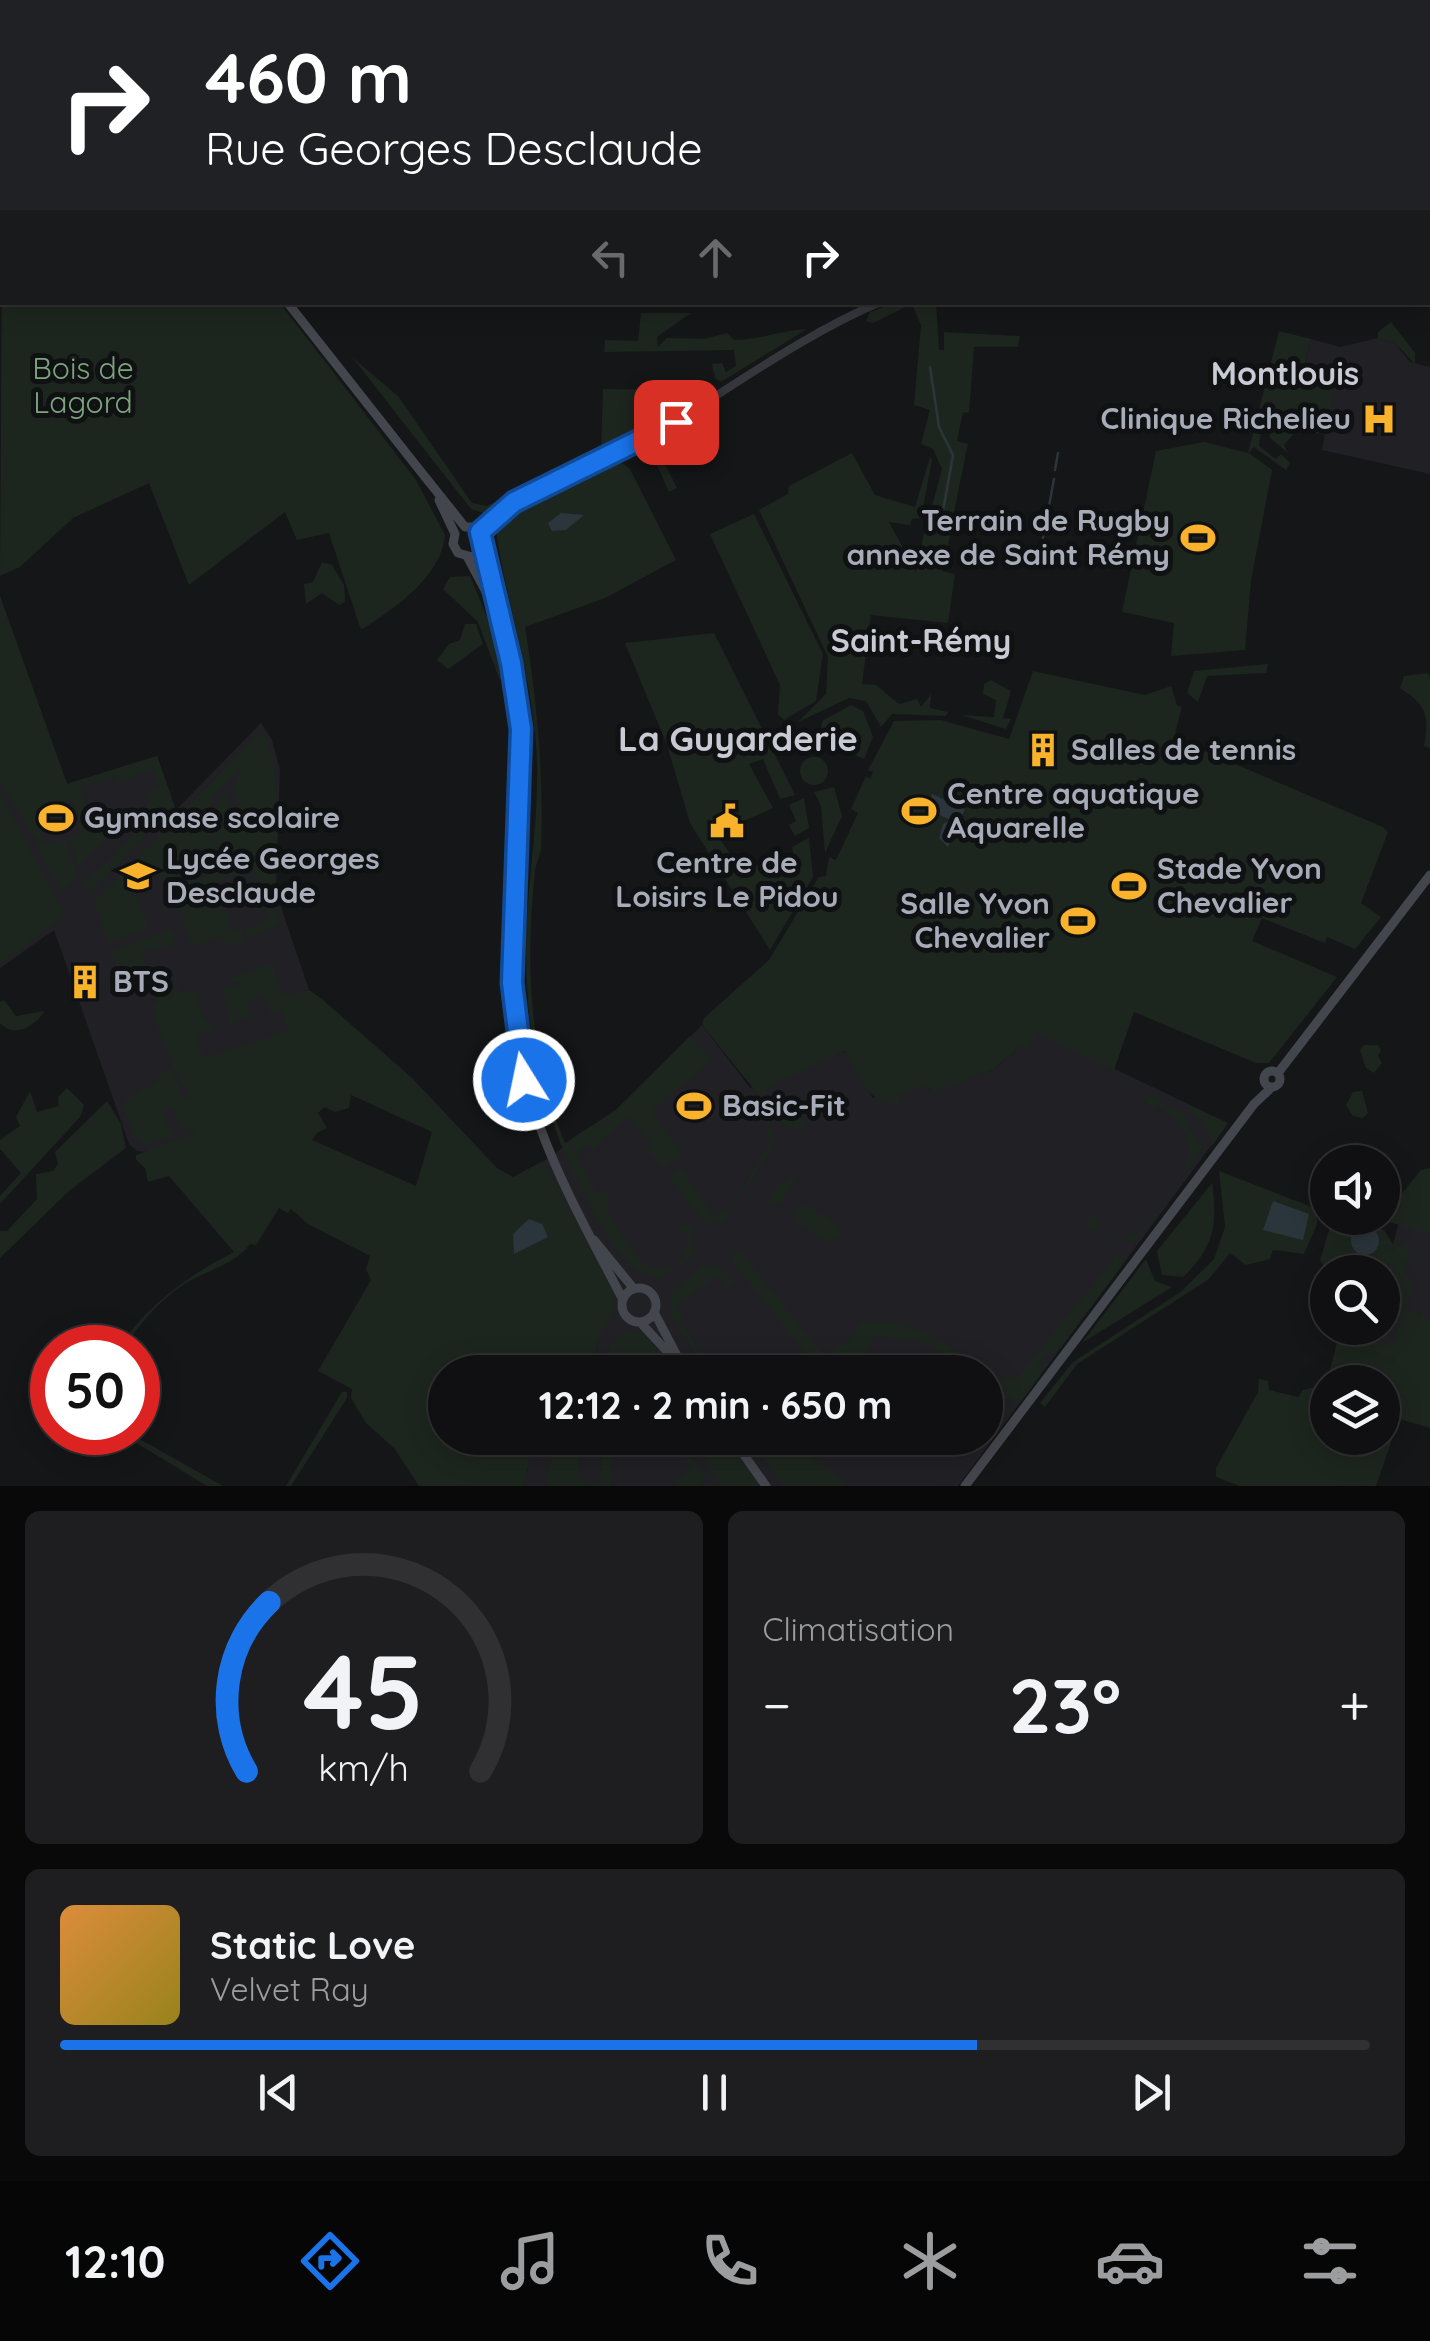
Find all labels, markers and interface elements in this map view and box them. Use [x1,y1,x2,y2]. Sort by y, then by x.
text: 460 m [205,33,412,121]
icon: right [40,40,170,170]
text: Rue Georges Desclaude [205,120,703,176]
icon: left [583,230,638,285]
icon: ahead [688,230,743,285]
icon: right [793,230,848,285]
park label: Bois de Lagord [32,349,134,421]
district label: Montlouis [1211,353,1359,393]
pin [634,380,719,465]
icon: arrive [649,395,704,450]
place label: Clinique Richelieu [1100,399,1351,437]
hospital icon: Clinique Richelieu [1360,400,1398,438]
place label: Terrain de Rugby annexe de Saint Rémy [846,501,1170,573]
sports icon: Terrain de Rugby annexe de Saint Rémy [1179,519,1217,557]
district label: Saint-Rémy [831,620,1011,660]
district label: La Guyarderie [618,716,858,760]
place label: Salles de tennis [1071,730,1296,768]
building icon: Salles de tennis [1024,731,1062,769]
place label: Centre aquatique Aquarelle [947,774,1200,846]
sports icon: Centre aquatique Aquarelle [900,792,938,830]
place label: Gymnase scolaire [84,798,340,836]
sports icon: Gymnase scolaire [37,799,75,837]
public building icon: Centre de Loisirs Le Pidou [708,802,746,840]
place label: Lycée Georges Desclaude [166,839,380,911]
place label: Centre de Loisirs Le Pidou [615,843,839,915]
place label: Stade Yvon Chevalier [1157,849,1322,921]
school or university icon: Lycée Georges Desclaude [119,857,157,895]
sports icon: Stade Yvon Chevalier [1110,867,1148,905]
place label: Salle Yvon Chevalier [900,884,1050,956]
sports icon: Salle Yvon Chevalier [1059,902,1097,940]
place label: BTS [113,962,169,1000]
building icon: BTS [66,963,104,1001]
position arrow [472,1028,576,1132]
place label: Basic-Fit [722,1086,846,1124]
sports icon: Basic-Fit [675,1087,713,1125]
map controls [1310,1145,1400,1455]
button: sound [1310,1145,1400,1235]
button: search [1310,1255,1400,1345]
speed limit sign: 50 [30,1325,160,1455]
button: layers [1310,1365,1400,1455]
text: 12:12 · 2 min · 650 m [539,1381,892,1429]
text: Climatisation [763,1609,954,1649]
text: 45 [303,1625,424,1755]
text: 23° [1009,1658,1121,1752]
text: − [763,1670,791,1739]
text: + [1339,1670,1370,1739]
text: km/h [318,1745,409,1790]
text: Static Love [210,1921,415,1969]
text: Velvet Ray [210,1969,369,2009]
icon: previous [251,2065,306,2120]
icon: pause [687,2065,742,2120]
icon: next [1124,2065,1179,2120]
icon: directions [295,2226,365,2296]
icon: music [495,2226,565,2296]
icon: phone [695,2226,765,2296]
icon: climate [895,2226,965,2296]
icon: car [1095,2226,1165,2296]
icon: filters [1295,2226,1365,2296]
text: 12:10 [65,2233,165,2289]

